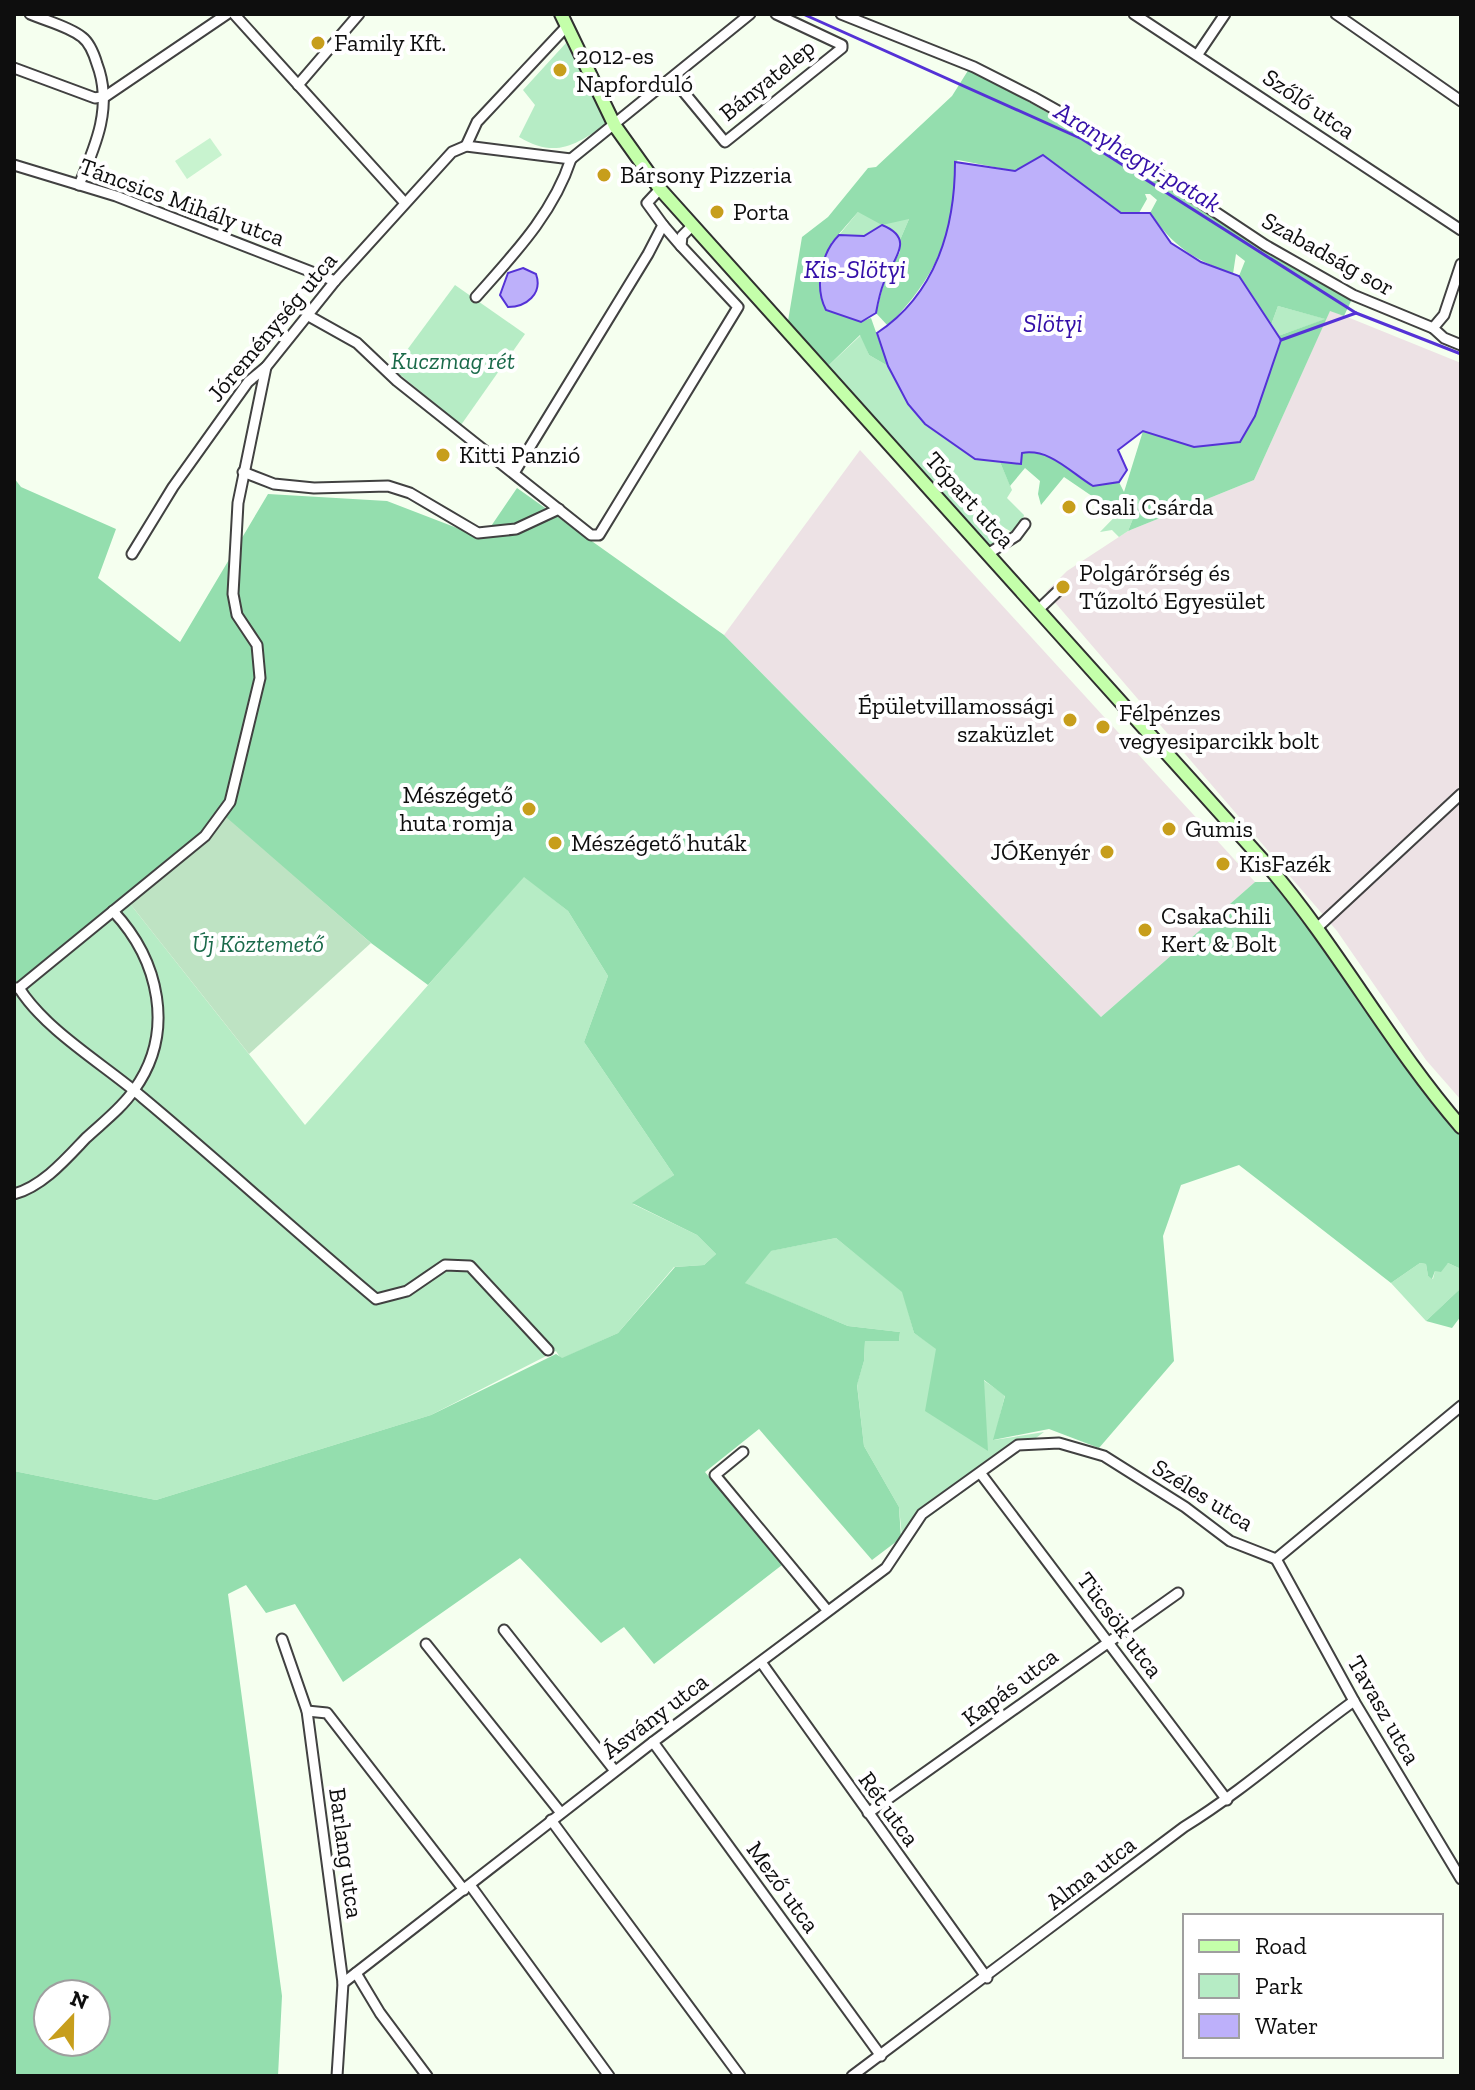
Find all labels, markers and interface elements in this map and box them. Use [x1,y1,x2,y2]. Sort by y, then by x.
place label: Family Kft. [334,28,446,57]
street label: Bányatelep [713,32,820,127]
marker: Family Kft. [309,34,327,52]
place label: 2012-es Napforduló [576,41,693,98]
marker: 2012-es Napforduló [551,61,569,79]
street label: Szőlő utca [1258,62,1361,145]
water label: Aranyhegyi-patak [1048,94,1227,219]
street label: Táncsics Mihály utca [76,151,289,252]
place label: Bársony Pizzeria [620,160,792,189]
marker: Bársony Pizzeria [595,166,613,184]
place label: Porta [733,197,790,226]
marker: Porta [708,203,726,221]
street label: Szabadság sor [1257,205,1399,302]
street label: Jóreménység utca [201,246,343,407]
water label: Kis-Slötyi [804,253,906,285]
water label: Slötyi [1023,307,1083,339]
park label: Kuczmag rét [391,346,515,375]
place label: Kitti Panzió [459,440,580,469]
street label: Tópart utca [919,445,1022,554]
marker: Kitti Panzió [434,446,452,464]
place label: Csali Csárda [1085,492,1214,521]
marker: Csali Csárda [1060,498,1078,516]
place label: Polgárőrség és Tűzoltó Egyesület [1079,558,1265,615]
marker: Polgárőrség és Tűzoltó Egyesület [1054,578,1072,596]
place label: Épületvillamossági szaküzlet [858,691,1054,748]
place label: Félpénzes vegyesiparcikk bolt [1119,698,1319,755]
marker: Épületvillamossági szaküzlet [1061,711,1079,729]
marker: Félpénzes vegyesiparcikk bolt [1094,718,1112,736]
place label: Mészégető huta romja [399,780,513,837]
marker: Mészégető huta romja [520,800,538,818]
place label: Gumis [1185,814,1253,843]
marker: Gumis [1160,820,1178,838]
place label: Mészégető huták [571,828,747,857]
marker: Mészégető huták [546,834,564,852]
place label: JÓKenyér [990,837,1091,866]
marker: JÓKenyér [1098,843,1116,861]
place label: KisFazék [1239,849,1331,878]
marker: KisFazék [1214,855,1232,873]
place label: CsakaChili Kert & Bolt [1161,901,1277,958]
marker: CsakaChili Kert & Bolt [1136,921,1154,939]
park label: Új Köztemető [192,929,325,958]
street label: Széles utca [1147,1452,1260,1537]
street label: Tücsök utca [1071,1566,1170,1684]
street label: Kapás utca [956,1641,1064,1732]
street label: Tavasz utca [1342,1650,1427,1770]
street label: Ásvány utca [596,1666,714,1765]
street label: Rét utca [853,1766,926,1852]
street label: Barlang utca [323,1786,370,1920]
street label: Alma utca [1040,1829,1142,1916]
street label: Mező utca [741,1835,826,1938]
legend [1183,1914,1443,2058]
text: Road [1255,1931,1307,1960]
text: Park [1255,1971,1303,2000]
north arrow [32,1978,112,2058]
text: N [66,1984,92,2016]
text: Water [1255,2011,1318,2040]

